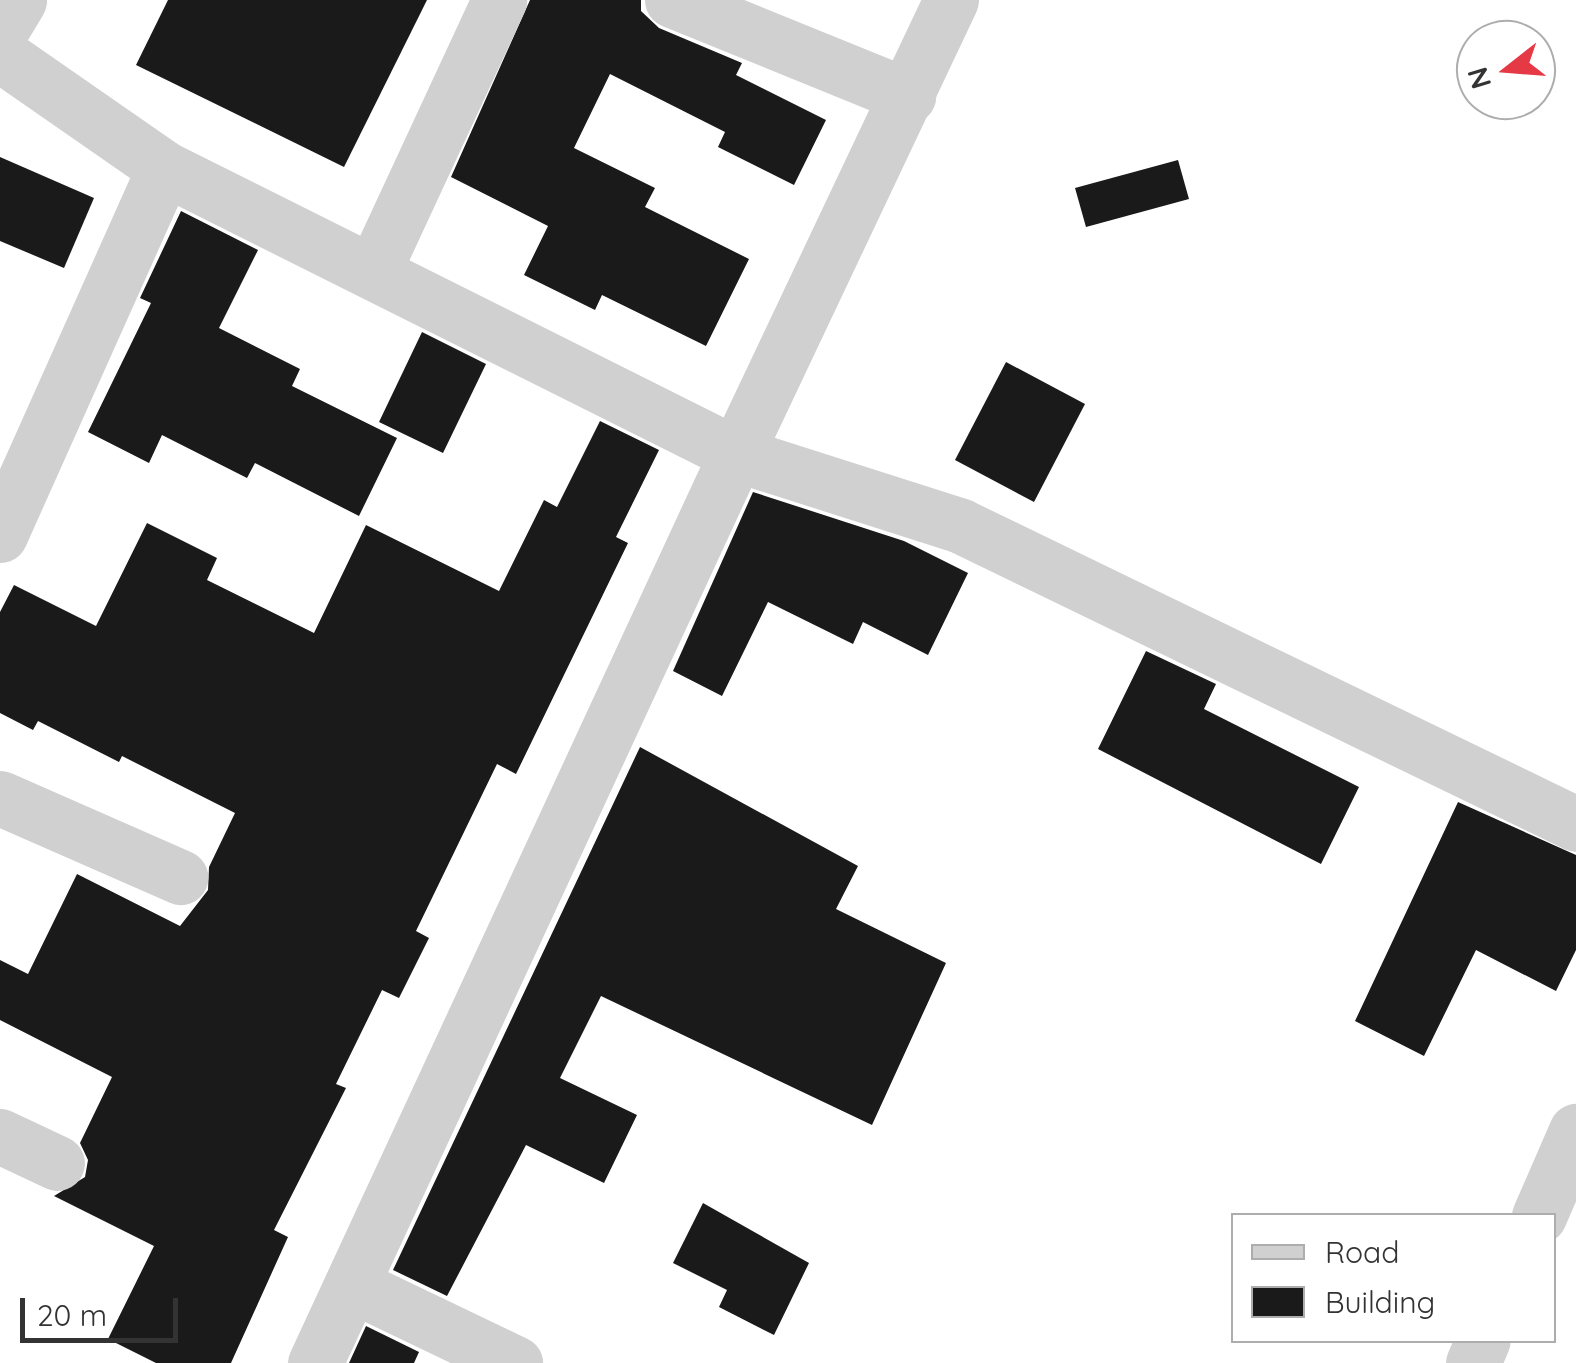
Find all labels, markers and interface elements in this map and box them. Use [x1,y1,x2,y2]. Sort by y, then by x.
north arrow [1456,20,1556,120]
text: N [1459,63,1498,93]
legend [1231,1213,1556,1343]
text: Road [1325,1233,1399,1271]
scale bar [25,1278,182,1340]
text: Building [1325,1283,1435,1321]
text: 20 m [37,1296,107,1334]

